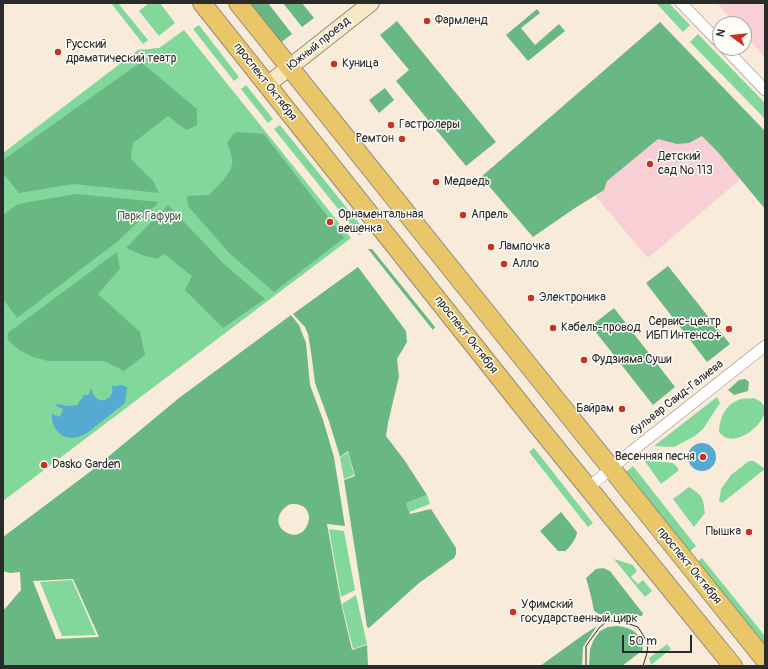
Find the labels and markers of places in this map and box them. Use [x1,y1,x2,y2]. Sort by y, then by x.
place label: Фармленд [435,14,488,28]
marker: Фармленд [422,16,432,26]
place label: Русский драматический театр [66,38,176,66]
marker: Русский драматический театр [53,47,63,57]
place label: Куница [342,57,378,71]
marker: Куница [329,59,339,69]
place label: Гастролеры [399,118,460,132]
marker: Гастролеры [386,120,396,130]
place label: Ремтон [356,132,394,146]
marker: Ремтон [397,134,407,144]
place label: Детский сад № 113 [658,150,713,178]
marker: Детский сад № 113 [645,159,655,169]
place label: Медведь [444,175,490,189]
marker: Медведь [431,177,441,187]
place label: Орнаментальная вешенка [338,208,423,236]
place label: Апрель [471,208,508,222]
marker: Апрель [458,210,468,220]
marker: Орнаментальная вешенка [325,217,335,227]
place label: Лампочка [499,240,550,254]
marker: Лампочка [486,242,496,252]
place label: Алло [512,257,539,271]
marker: Алло [499,259,509,269]
place label: Электроника [539,291,606,305]
marker: Электроника [526,293,536,303]
place label: Сервис-центр ИБП Интенсо+ [646,315,721,343]
place label: Кабель-провод [561,321,641,335]
marker: Кабель-провод [548,323,558,333]
marker: Сервис-центр ИБП Интенсо+ [724,324,734,334]
place label: Фудзияма Суши [592,353,672,367]
marker: Фудзияма Суши [579,355,589,365]
place label: Байрам [576,402,614,416]
marker: Байрам [617,404,627,414]
place label: Весенняя песня [615,450,695,464]
marker: Весенняя песня [698,452,708,462]
place label: Dasko Garden [52,458,121,472]
marker: Dasko Garden [39,460,49,470]
place label: Пышка [706,525,741,539]
marker: Пышка [744,527,754,537]
place label: Уфимский государственный цирк [521,598,638,626]
marker: Уфимский государственный цирк [508,607,518,617]

